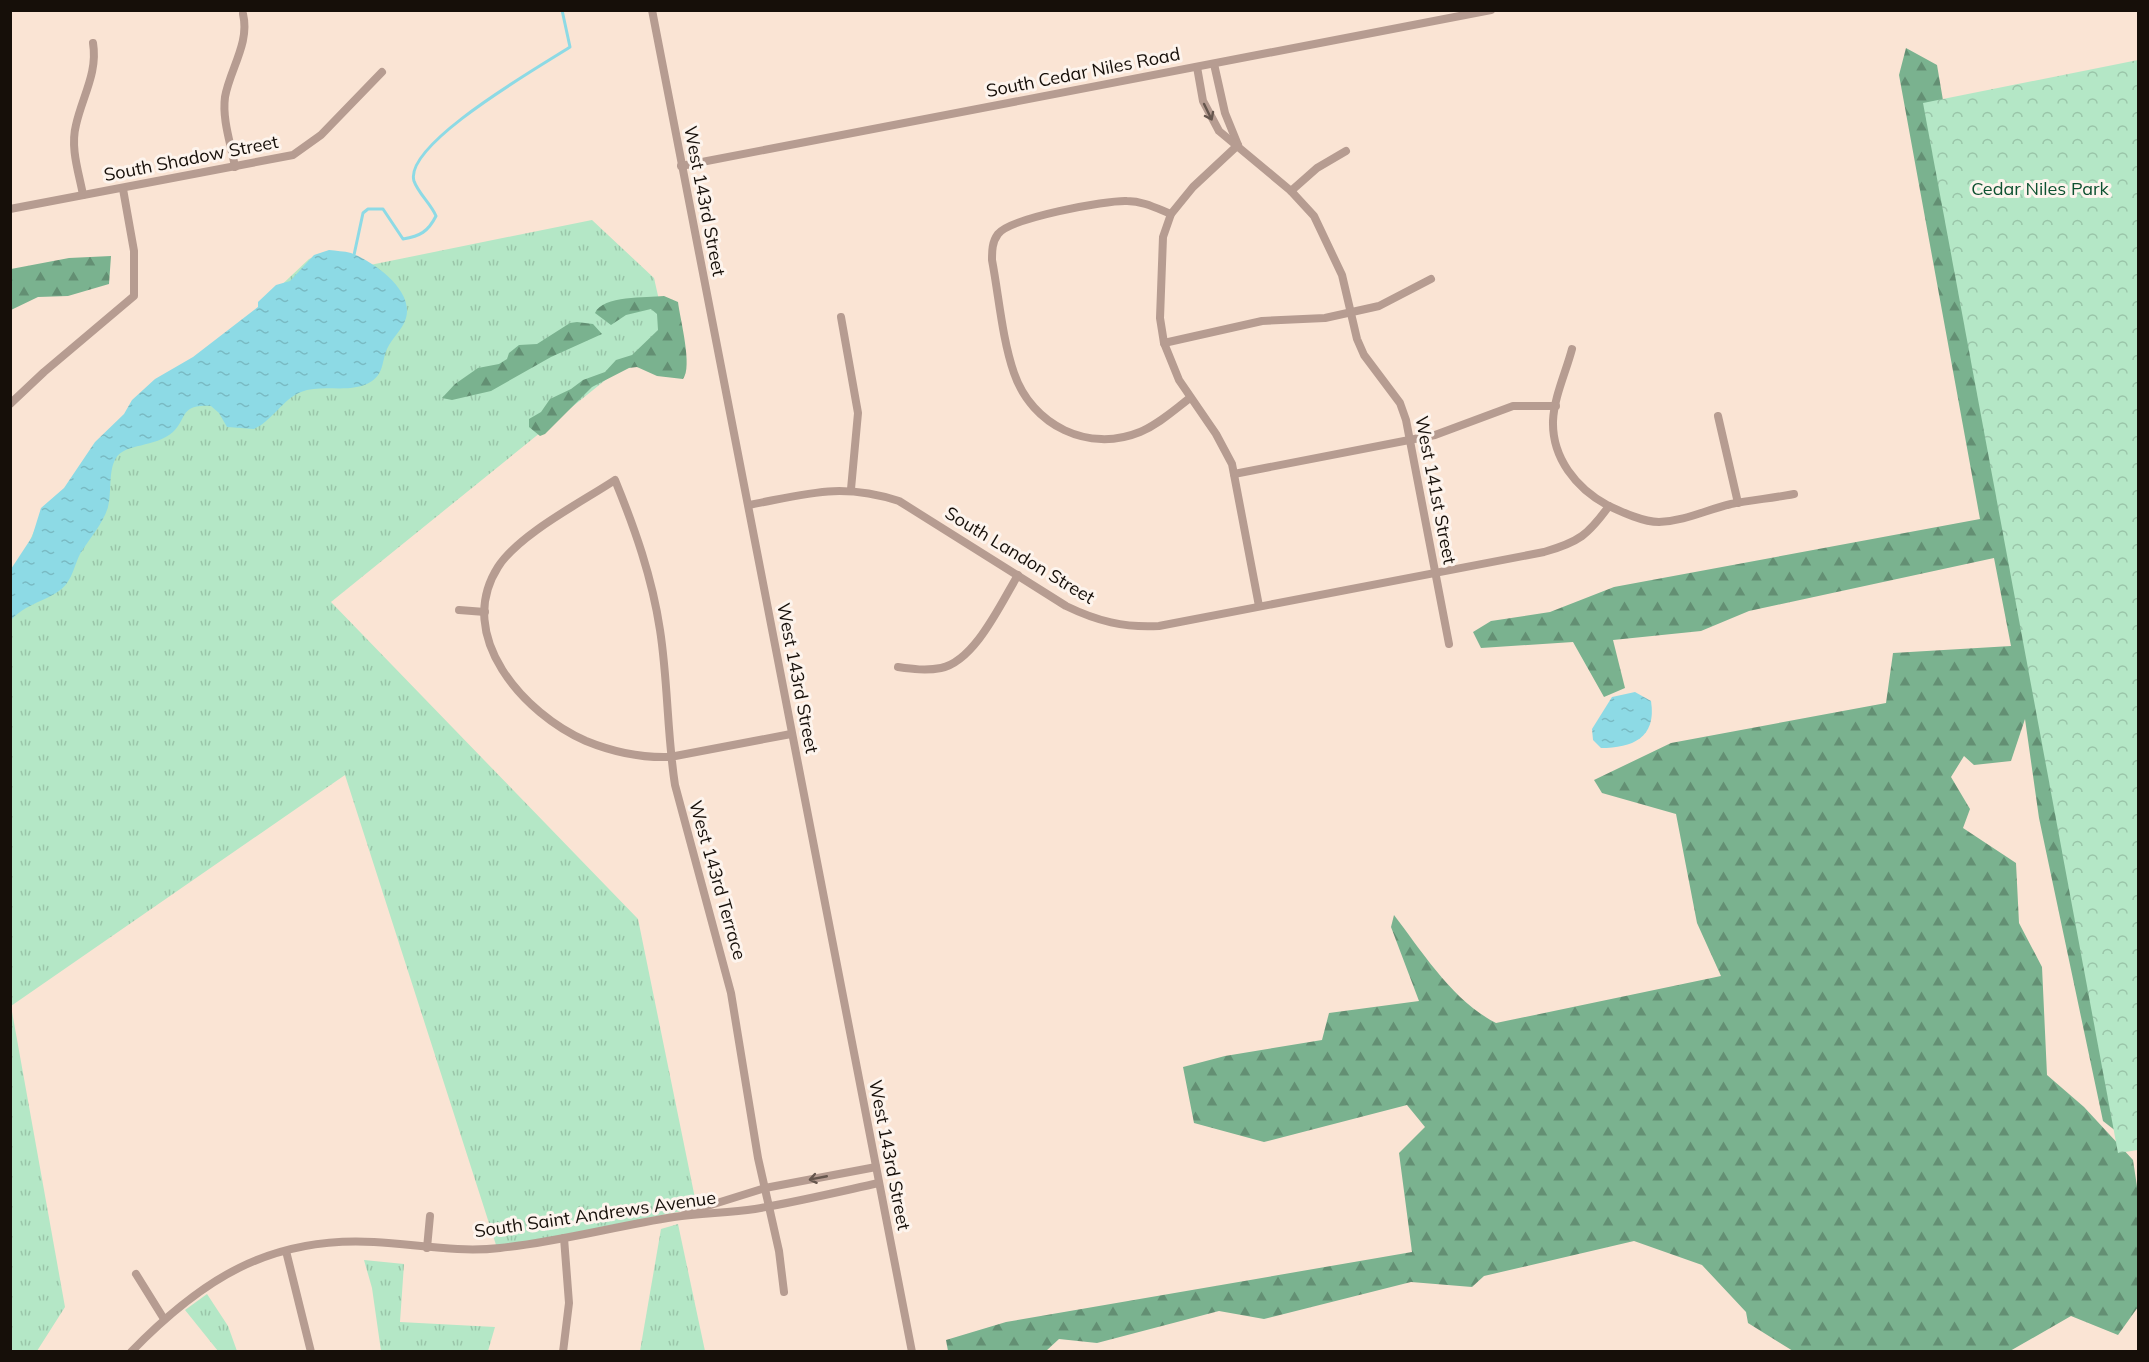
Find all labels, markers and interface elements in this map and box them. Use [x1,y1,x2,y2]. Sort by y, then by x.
street label: South Cedar Niles Road [984,42,1182,102]
one-way arrow [1203,102,1215,120]
street label: West 143rd Street [679,124,731,278]
street label: South Shadow Street [102,130,280,186]
park label: Cedar Niles Park [1971,177,2110,200]
street label: West 141st Street [1410,414,1462,566]
street label: South Landon Street [941,501,1099,609]
street label: West 143rd Street [772,601,824,755]
street label: West 143rd Terrace [684,798,752,962]
street label: West 143rd Street [864,1078,916,1232]
one-way arrow [809,1173,829,1184]
street label: South Saint Andrews Avenue [473,1186,717,1242]

